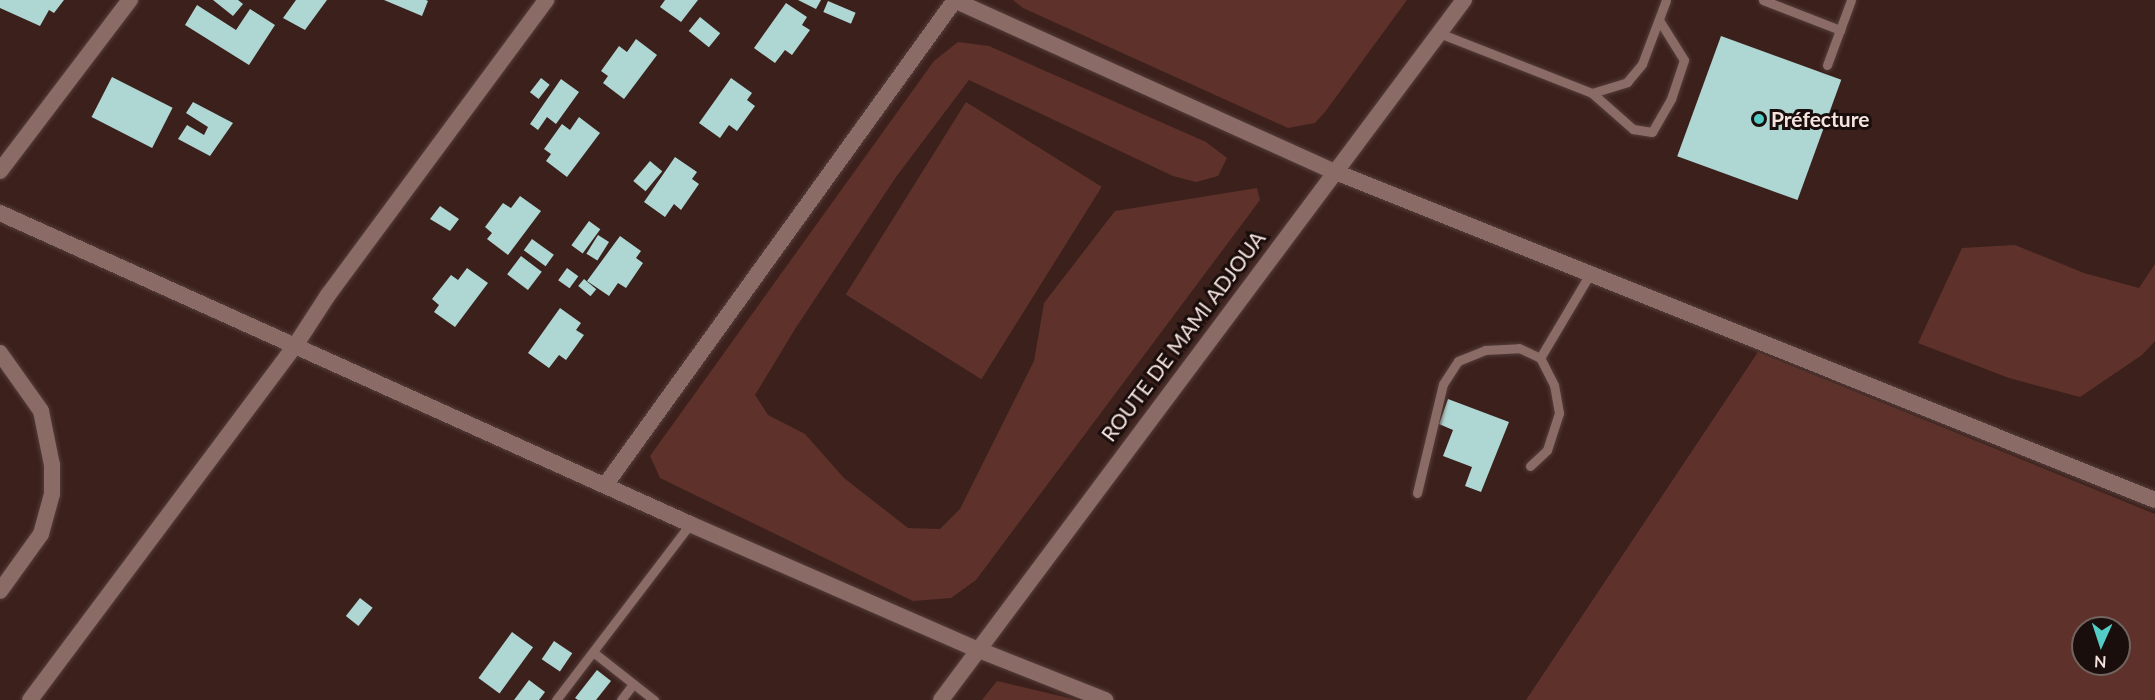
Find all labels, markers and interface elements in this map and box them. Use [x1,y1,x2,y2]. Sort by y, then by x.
place label: Préfecture [1771,106,1869,132]
marker: Préfecture [1752,112,1766,126]
street label: ROUTE DE MAMI ADJOUA [1095,226,1271,446]
north arrow [2071,616,2131,676]
text: N [2093,653,2107,672]

